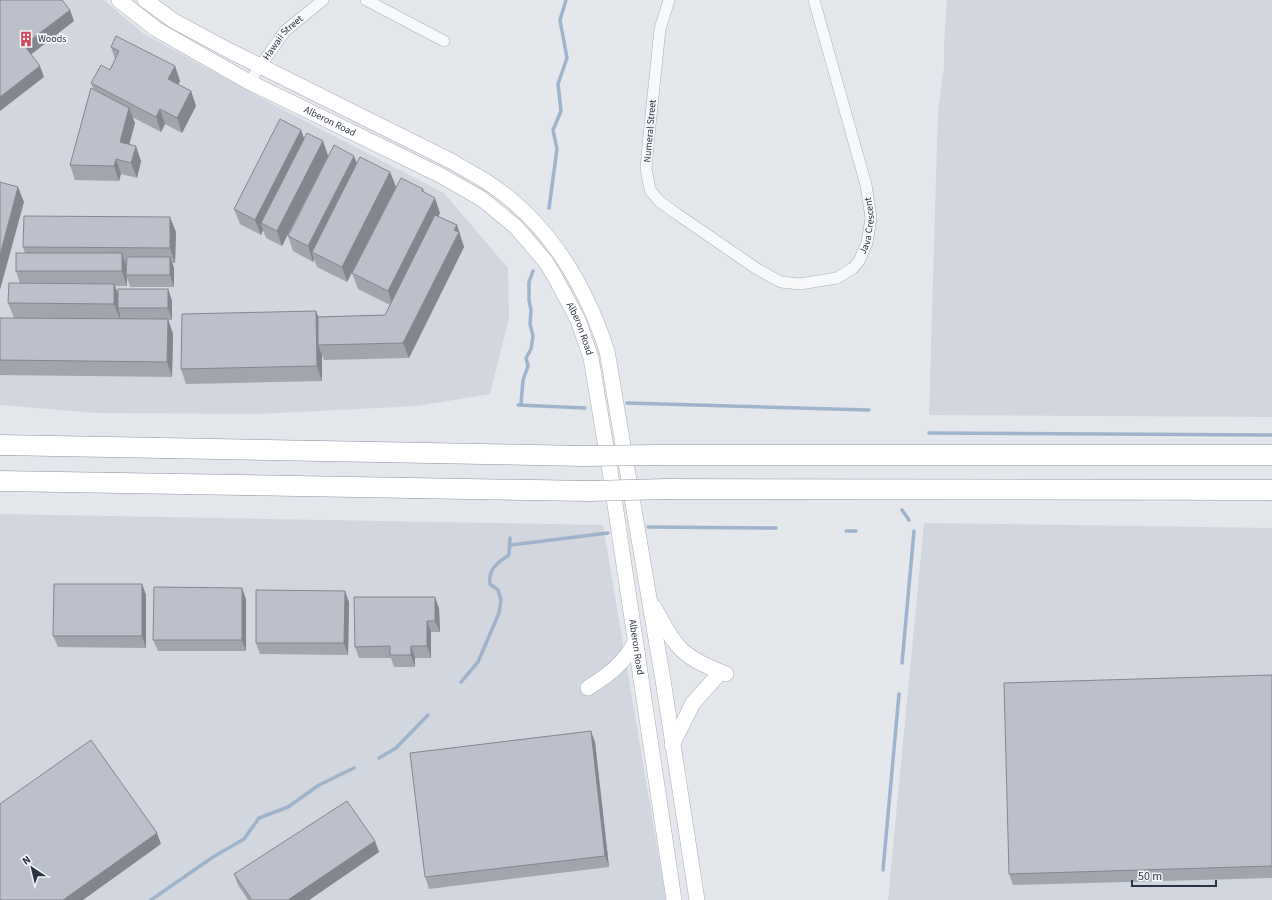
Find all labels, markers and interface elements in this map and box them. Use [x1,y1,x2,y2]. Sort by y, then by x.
street label: Hawaii Street [259,12,307,63]
building icon: Woods [17,30,35,48]
place label: Woods [38,32,66,46]
street label: Numeral Street [640,98,660,163]
street label: Alberon Road [302,103,358,140]
street label: Java Crescent [856,196,878,256]
street label: Alberon Road [563,300,597,357]
street label: Alberon Road [625,618,647,676]
north arrow [12,848,52,888]
text: N [19,852,34,868]
scale bar [1132,862,1216,888]
text: 50 m [1138,868,1162,885]

